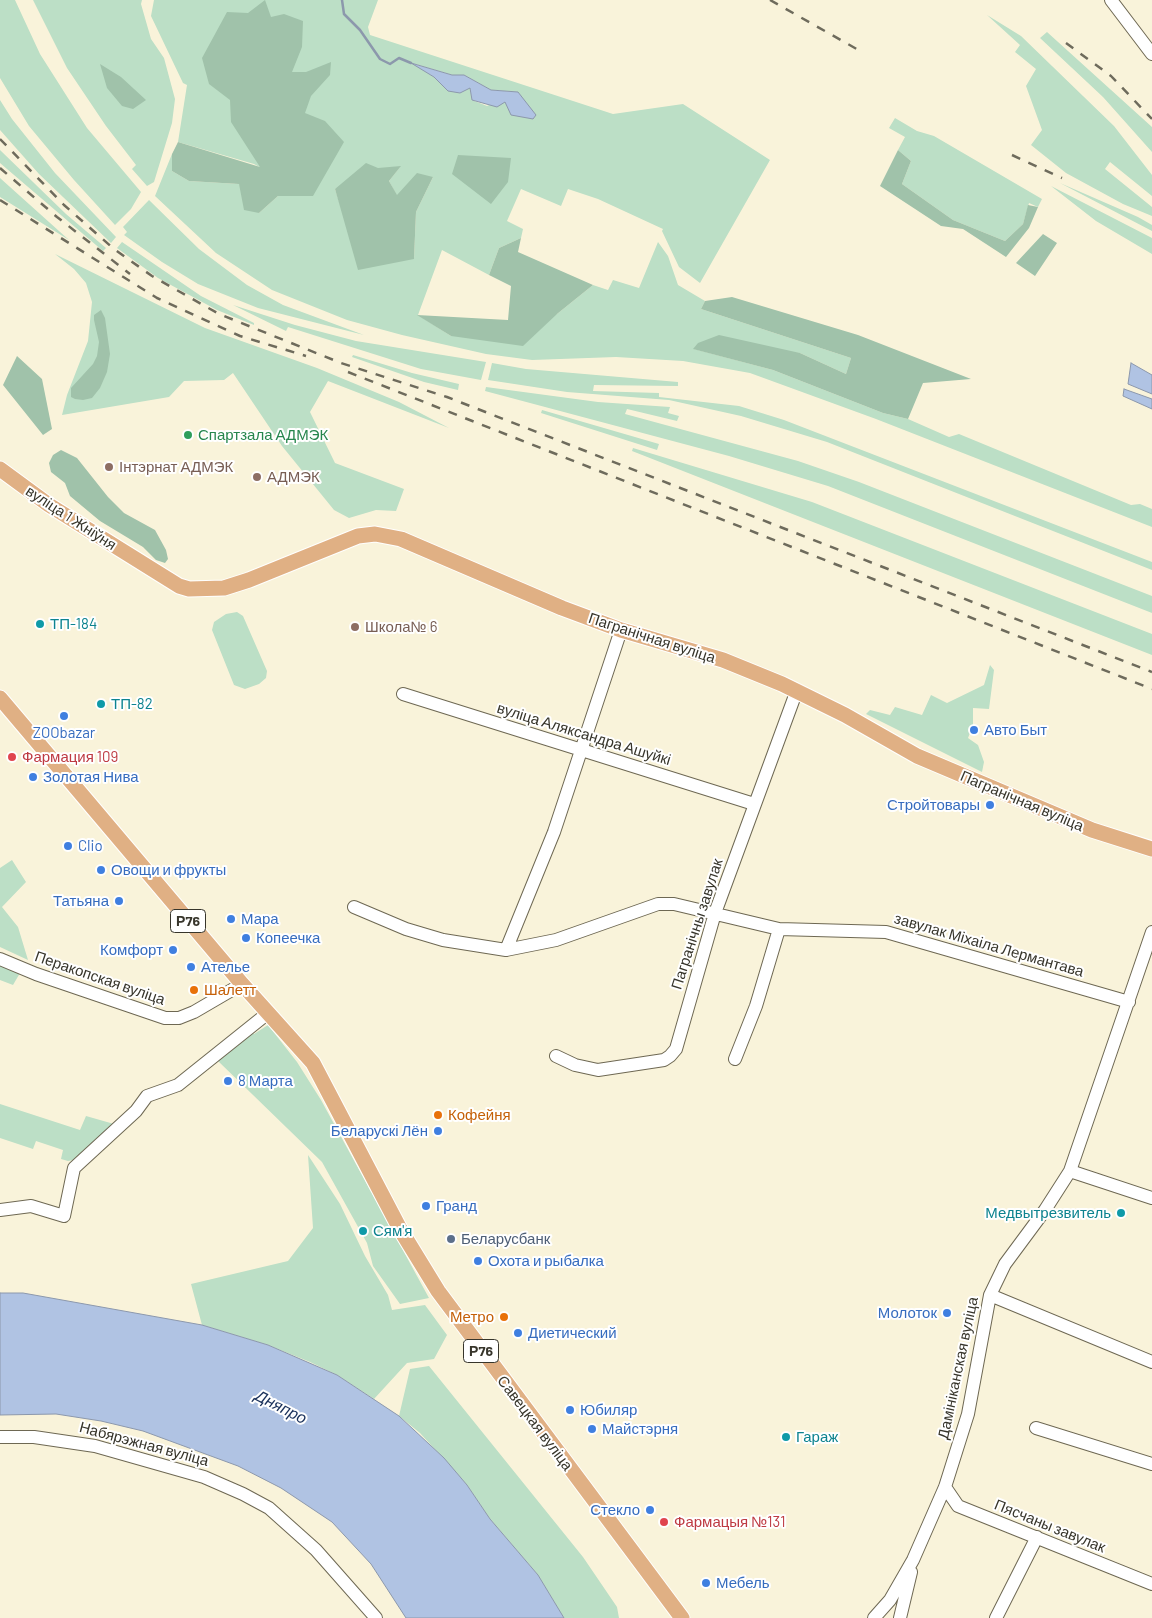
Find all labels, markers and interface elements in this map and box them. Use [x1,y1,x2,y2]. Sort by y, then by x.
place label: Спартзала АДМЭК [198,426,328,444]
marker: Спартзала АДМЭК [182,429,194,441]
place label: Інтэрнат АДМЭК [119,458,233,476]
marker: Інтэрнат АДМЭК [103,461,115,473]
place label: АДМЭК [267,468,320,486]
marker: АДМЭК [251,471,263,483]
street label: вуліца 1 Жніўня [22,482,120,554]
street label: Пагранічная вуліца [586,609,718,667]
place label: ТП-184 [50,615,97,633]
marker: ТП-184 [34,618,46,630]
place label: Школа№ 6 [365,618,437,636]
marker: Школа№ 6 [349,621,361,633]
place label: ТП-82 [111,695,153,713]
marker: ТП-82 [95,698,107,710]
street label: вуліца Аляксандра Ашуйкі [495,699,673,769]
marker: ZOObazar [58,710,70,722]
place label: Авто Быт [984,721,1047,739]
place label: ZOObazar [33,724,95,742]
marker: Авто Быт [968,724,980,736]
place label: Фармация 109 [22,748,118,766]
marker: Фармация 109 [6,751,18,763]
street label: Пагранічная вуліца [958,767,1086,835]
place label: Золотая Нива [43,768,139,786]
marker: Золотая Нива [27,771,39,783]
place label: Стройтовары [887,796,980,814]
marker: Стройтовары [984,799,996,811]
place label: Clio [78,837,103,855]
marker: Clio [62,840,74,852]
street label: Пагранічны завулак [667,856,727,992]
place label: Овощи и фрукты [111,861,226,879]
marker: Овощи и фрукты [95,864,107,876]
place label: Татьяна [53,892,109,910]
marker: Татьяна [113,895,125,907]
road number: Р76 [170,909,206,932]
street label: завулак Міхаіла Лермантава [892,909,1086,981]
place label: Мара [241,910,279,928]
marker: Мара [225,913,237,925]
place label: Копеечка [256,929,320,947]
marker: Копеечка [240,932,252,944]
place label: Комфорт [100,941,163,959]
marker: Комфорт [167,944,179,956]
street label: Перакопская вуліца [32,947,168,1009]
place label: Ателье [201,958,250,976]
marker: Ателье [185,961,197,973]
place label: Шалетт [204,981,256,999]
marker: Шалетт [188,984,200,996]
place label: 8 Марта [238,1072,293,1090]
marker: 8 Марта [222,1075,234,1087]
place label: Кофейня [448,1106,511,1124]
marker: Кофейня [432,1109,444,1121]
place label: Беларускі Лён [331,1122,428,1140]
marker: Беларускі Лён [432,1125,444,1137]
place label: Гранд [436,1197,477,1215]
marker: Гранд [420,1200,432,1212]
place label: Медвытрезвитель [985,1204,1111,1222]
marker: Медвытрезвитель [1115,1207,1127,1219]
place label: Сям'я [373,1222,412,1240]
marker: Сям'я [357,1225,369,1237]
place label: Беларусбанк [461,1230,550,1248]
marker: Беларусбанк [445,1233,457,1245]
place label: Охота и рыбалка [488,1252,604,1270]
marker: Охота и рыбалка [472,1255,484,1267]
street label: Дамініканская вуліца [934,1295,982,1441]
place label: Молоток [878,1304,937,1322]
marker: Молоток [941,1307,953,1319]
place label: Метро [450,1308,494,1326]
marker: Метро [498,1311,510,1323]
place label: Диетический [528,1324,617,1342]
marker: Диетический [512,1327,524,1339]
road number: Р76 [464,1340,498,1362]
street label: Савецкая вуліца [493,1372,577,1474]
water label: Дняпро [252,1386,310,1428]
place label: Юбиляр [580,1401,637,1419]
marker: Юбиляр [564,1404,576,1416]
street label: Набярэжная вуліца [77,1418,211,1470]
place label: Майстэрня [602,1420,678,1438]
marker: Майстэрня [586,1423,598,1435]
place label: Гараж [796,1428,838,1446]
marker: Гараж [780,1431,792,1443]
street label: Пясчаны завулак [992,1496,1108,1556]
place label: Стекло [590,1501,640,1519]
marker: Стекло [644,1504,656,1516]
place label: Фармацыя №131 [674,1513,785,1531]
marker: Фармацыя №131 [658,1516,670,1528]
place label: Мебель [716,1574,770,1592]
marker: Мебель [700,1577,712,1589]

